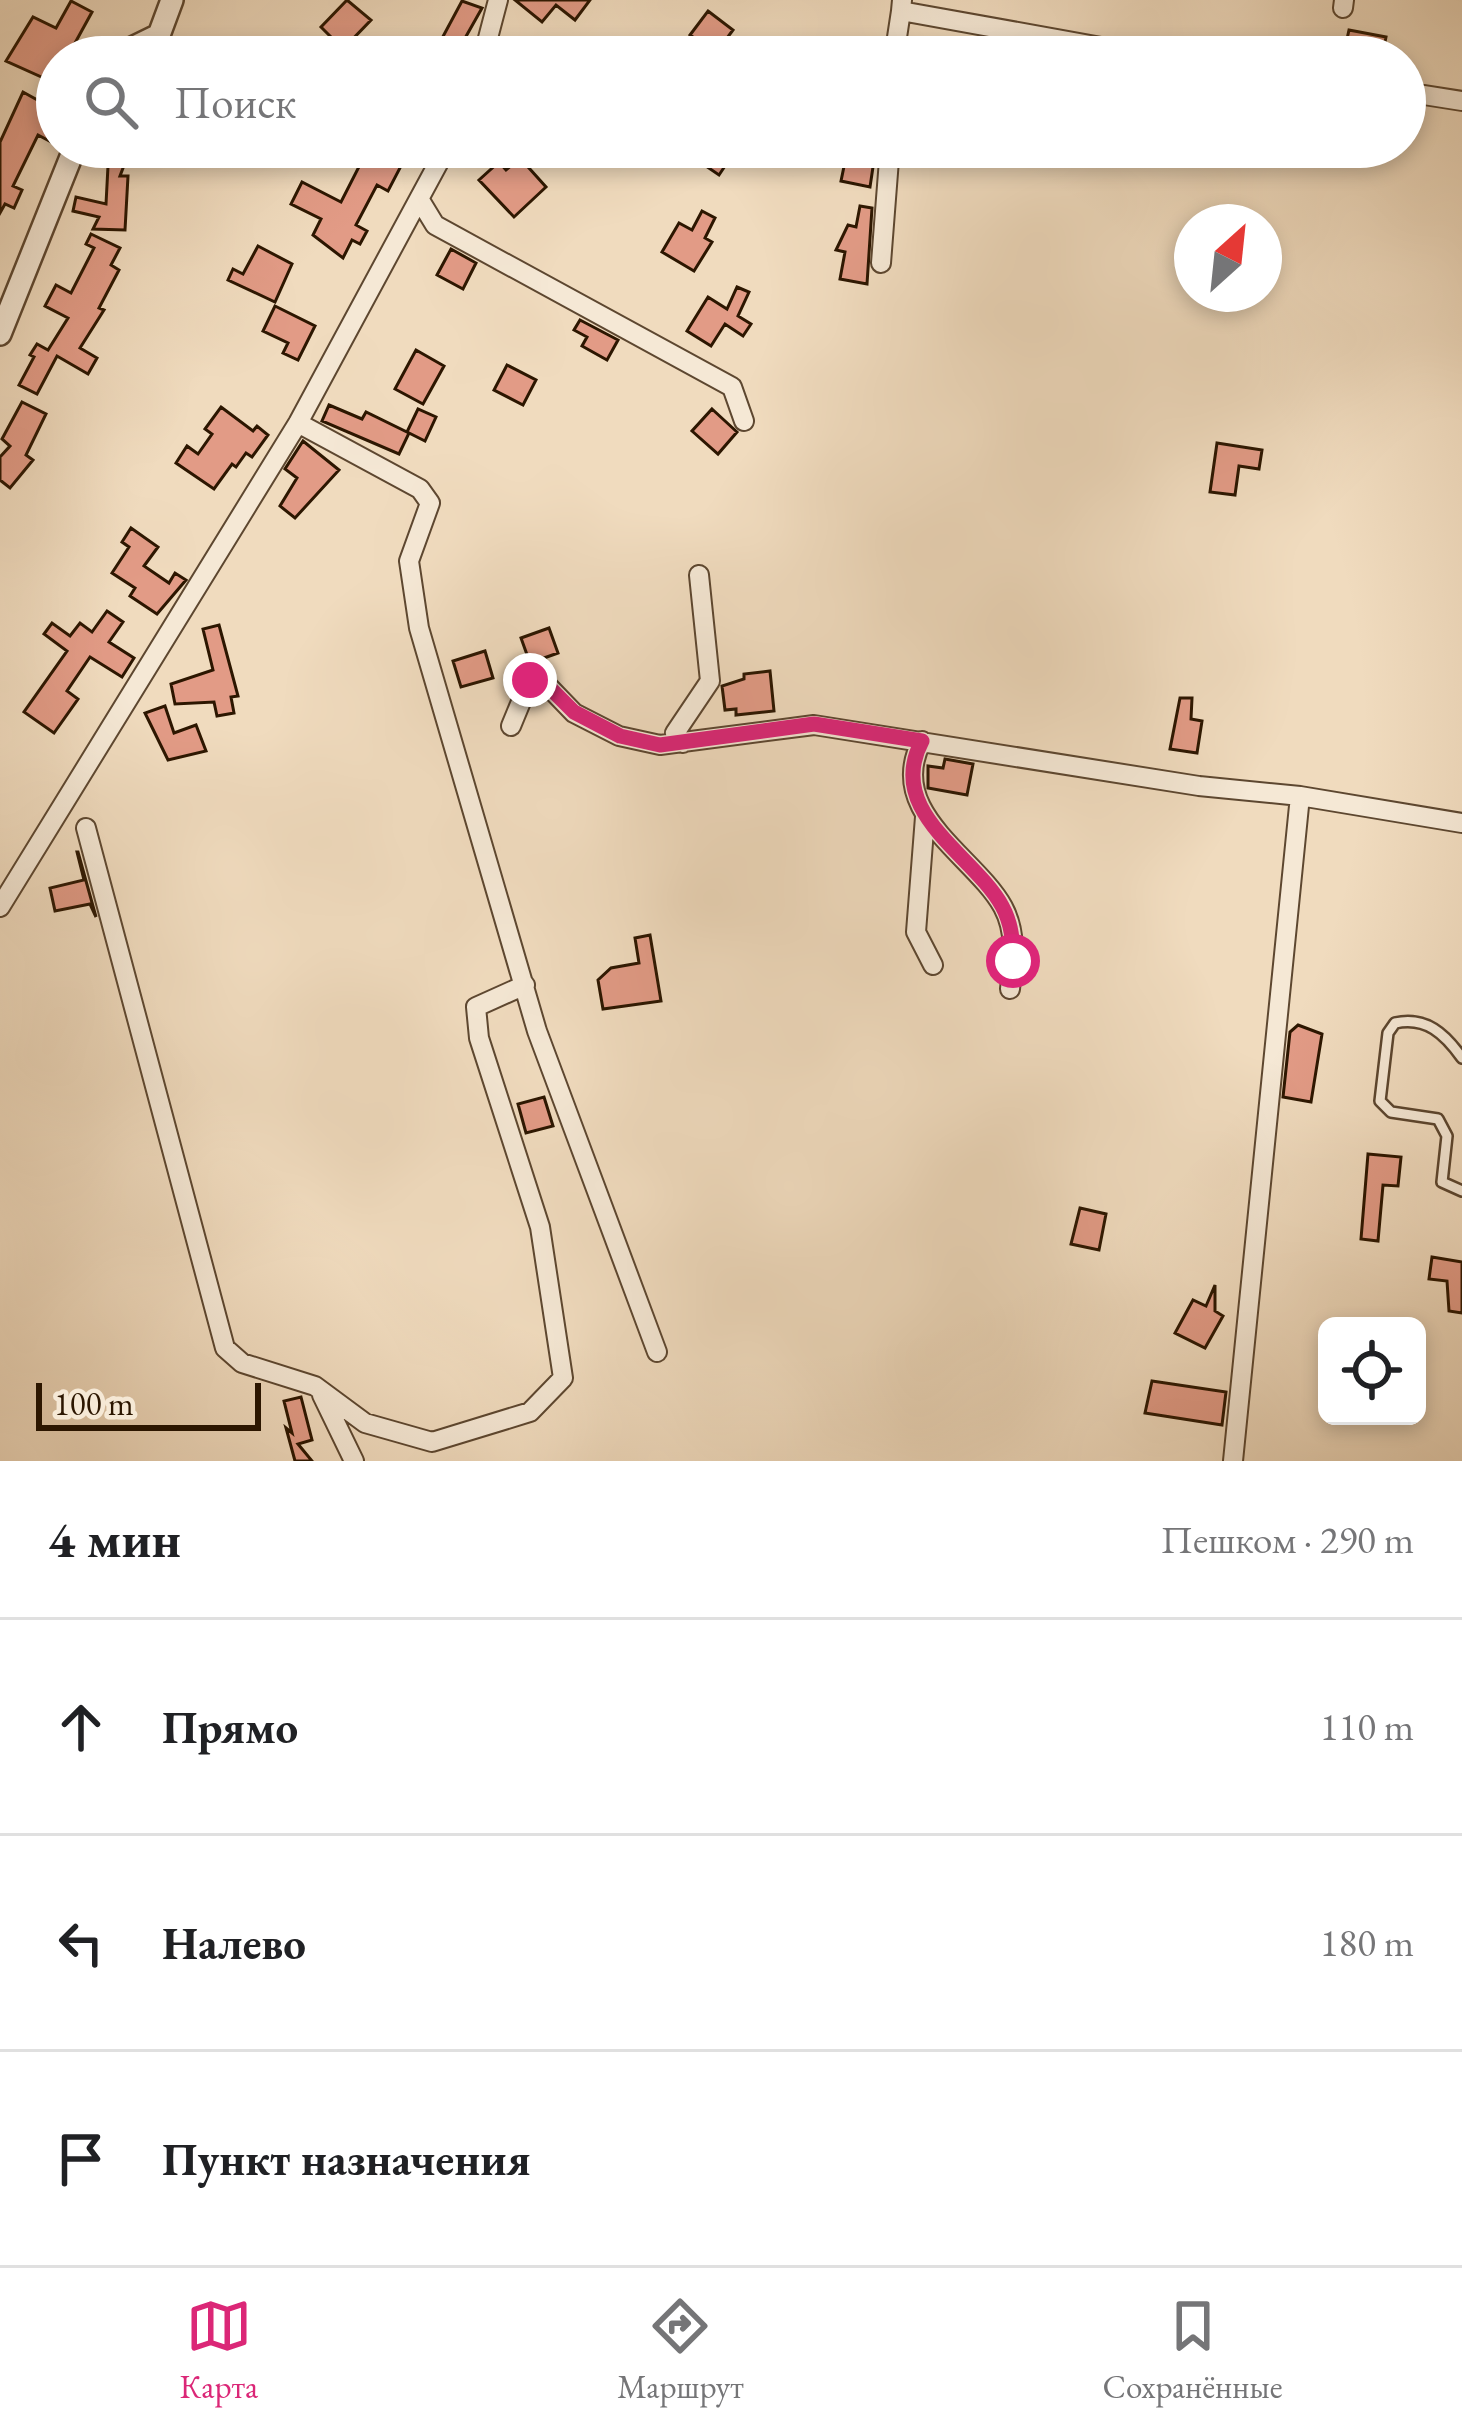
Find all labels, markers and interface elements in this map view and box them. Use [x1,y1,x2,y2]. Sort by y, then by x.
search box [36,36,1426,168]
icon: search [78,69,144,135]
text: Поиск [174,73,296,131]
north arrow [1174,204,1282,312]
route end [503,653,557,707]
route start [986,934,1040,988]
map controls [1318,1317,1426,1425]
button: locate [1318,1317,1426,1425]
scale bar [36,1377,261,1430]
text: 100 m [54,1382,134,1425]
text: 4 мин [48,1506,181,1572]
text: Пешком · 290 m [1161,1514,1414,1565]
icon: ahead [48,1694,114,1760]
text: Прямо [162,1698,298,1756]
text: 110 m [1320,1701,1414,1752]
icon: left [48,1910,114,1976]
text: Налево [162,1914,306,1972]
text: 180 m [1320,1917,1414,1968]
icon: arrive [48,2126,114,2192]
text: Пункт назначения [162,2130,531,2188]
tab: Карта [179,2293,258,2408]
tab: Маршрут [617,2293,744,2408]
tab: Сохранённые [1103,2293,1283,2408]

